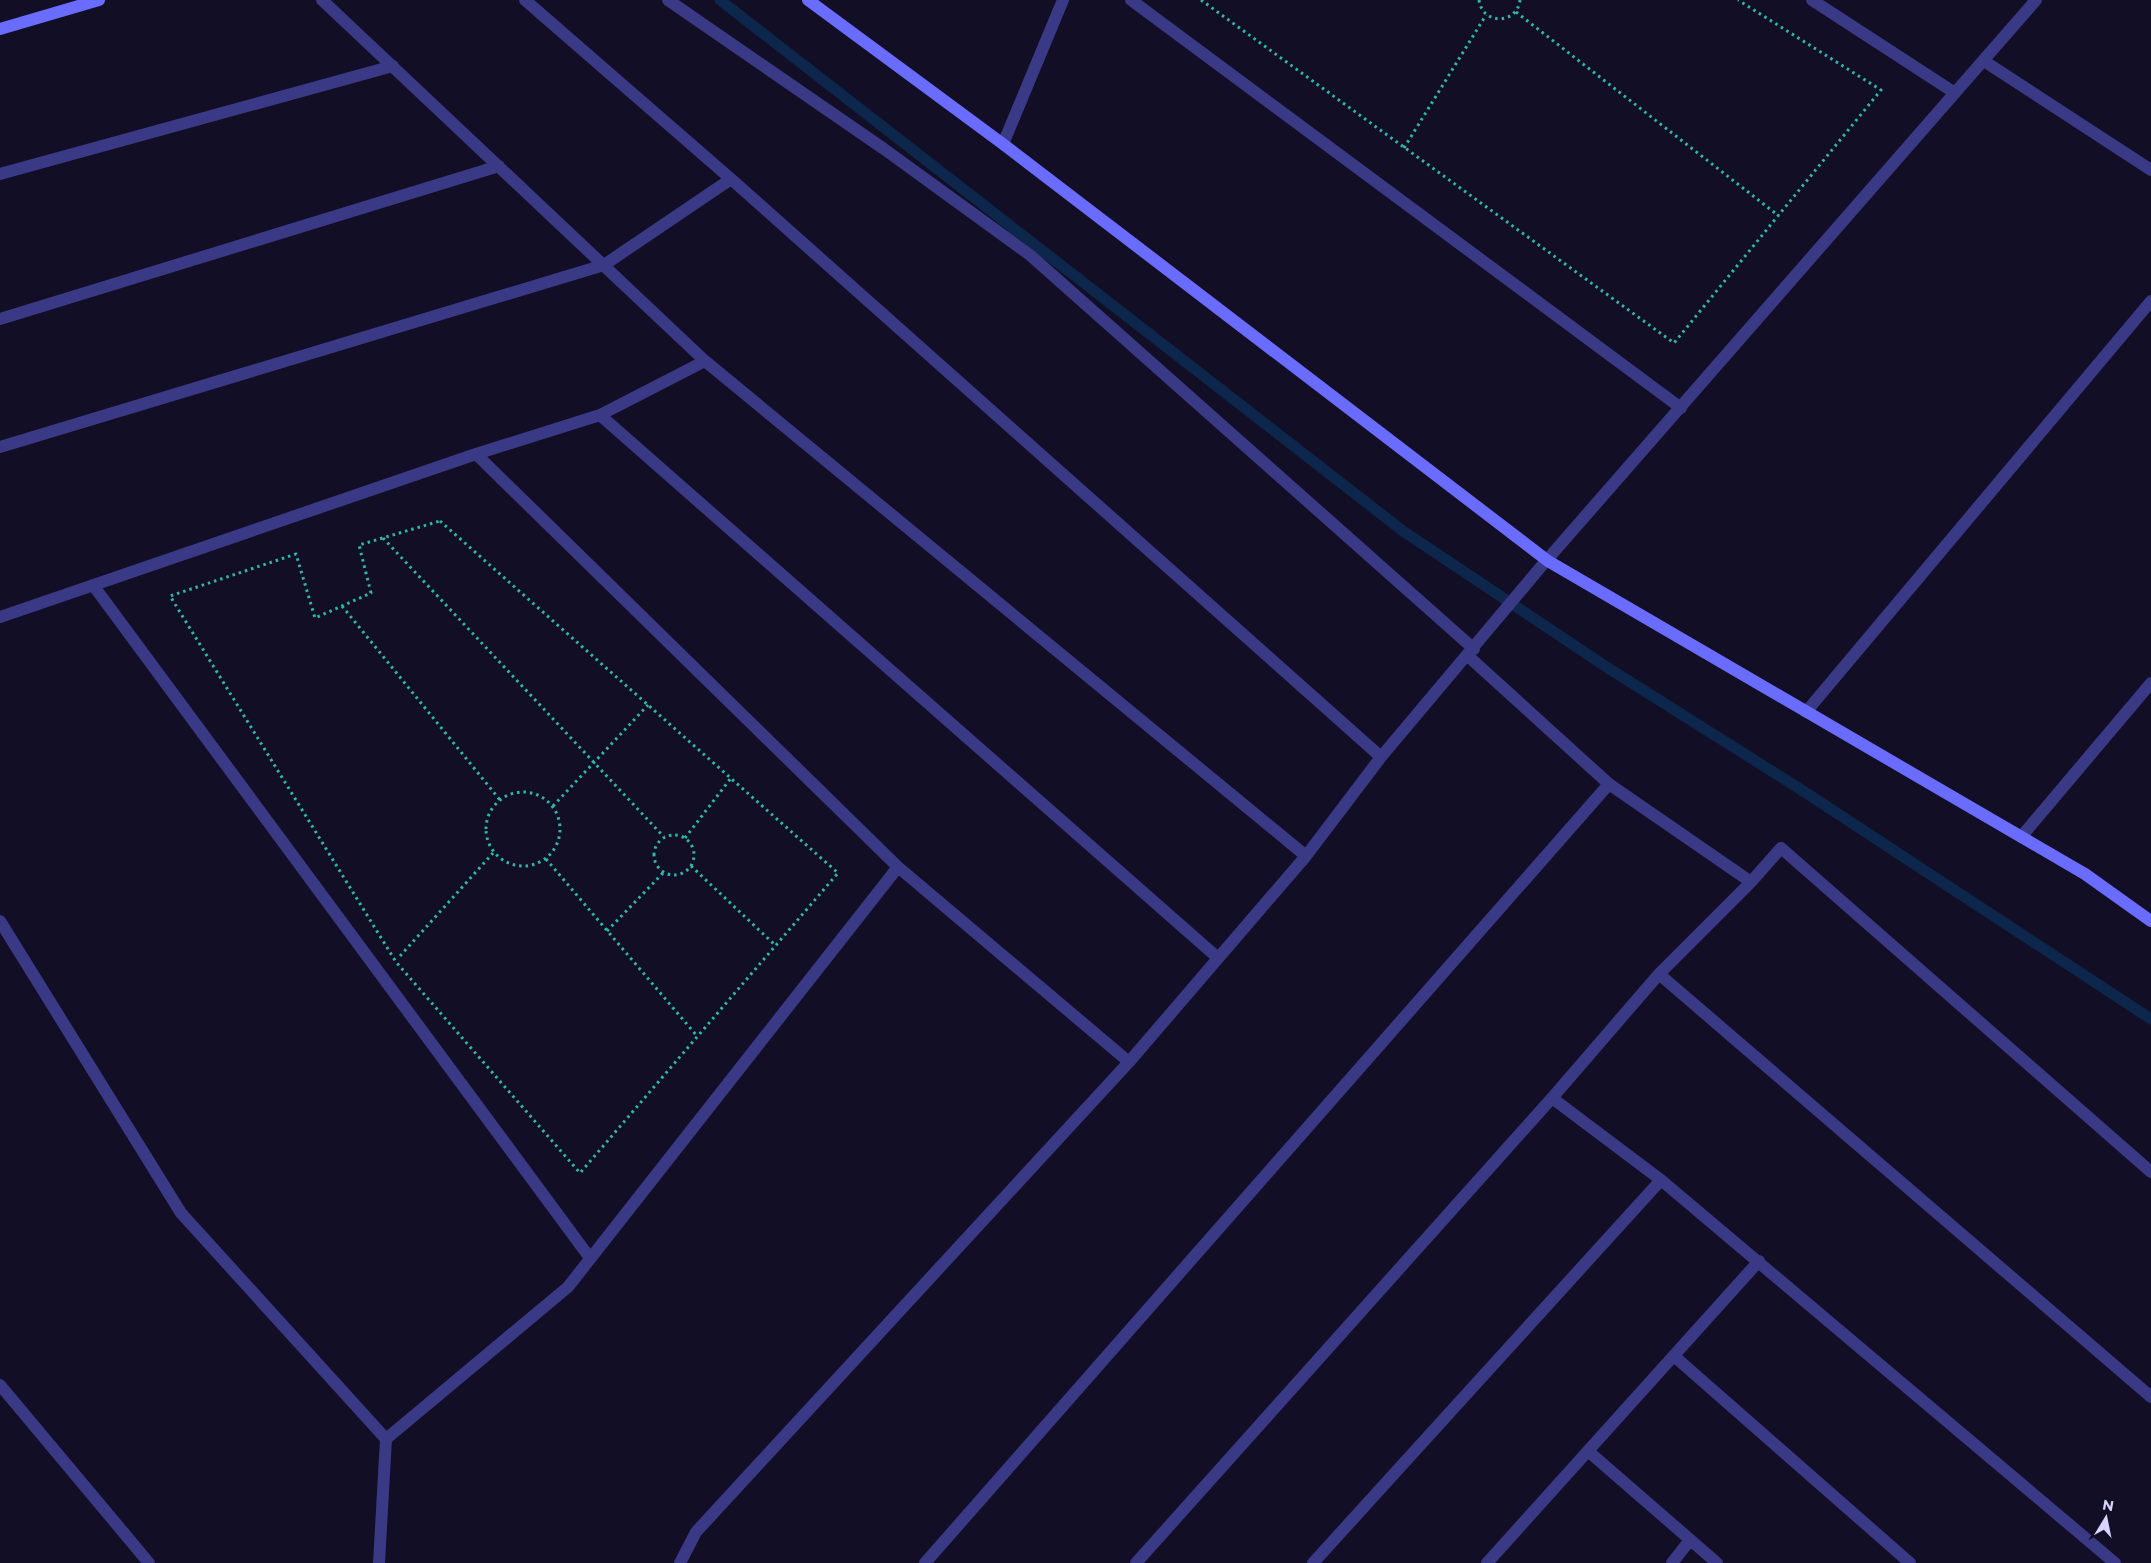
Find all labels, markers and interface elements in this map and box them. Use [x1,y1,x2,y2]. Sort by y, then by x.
north arrow [2081,1493,2131,1543]
text: N [2101,1495,2115,1515]

